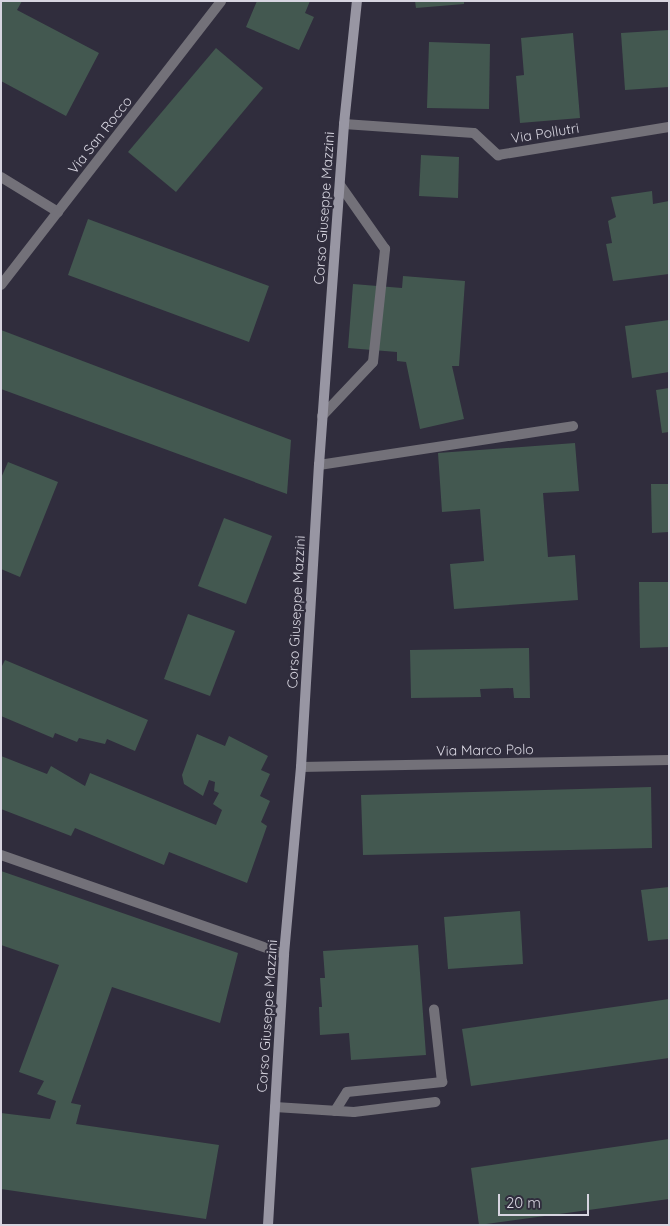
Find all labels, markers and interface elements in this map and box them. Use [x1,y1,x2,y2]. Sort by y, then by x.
street label: Via San Rocco [65,93,135,177]
street label: Via Pollutri [510,119,580,147]
street label: Corso Giuseppe Mazzini [310,131,338,285]
street label: Corso Giuseppe Mazzini [284,535,308,689]
street label: Via Marco Polo [436,741,534,759]
street label: Corso Giuseppe Mazzini [253,939,281,1093]
scale bar [500,1184,591,1216]
text: 20 m [506,1193,541,1212]

